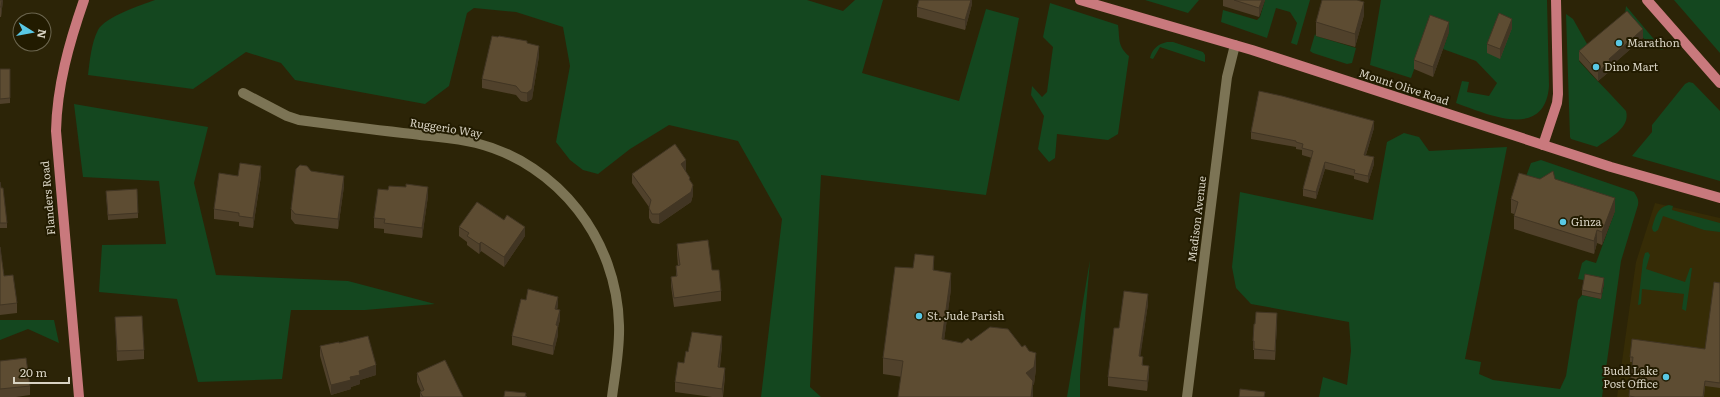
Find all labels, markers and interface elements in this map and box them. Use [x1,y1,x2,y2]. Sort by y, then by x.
north arrow [12,12,52,52]
text: N [34,28,52,40]
place label: Marathon [1627,34,1680,50]
marker: Marathon [1614,38,1624,48]
place label: Dino Mart [1604,58,1659,74]
marker: Dino Mart [1591,62,1601,72]
street label: Mount Olive Road [1357,64,1452,108]
street label: Ruggerio Way [409,113,484,141]
street label: Flanders Road [36,160,58,236]
street label: Madison Avenue [1183,175,1209,263]
place label: Ginza [1571,213,1602,229]
marker: Ginza [1558,217,1568,227]
place label: St. Jude Parish [927,307,1005,323]
marker: St. Jude Parish [914,311,924,321]
scale bar [14,359,69,385]
place label: Budd Lake Post Office [1603,362,1658,391]
text: 20 m [20,363,47,381]
marker: Budd Lake Post Office [1661,372,1671,382]

